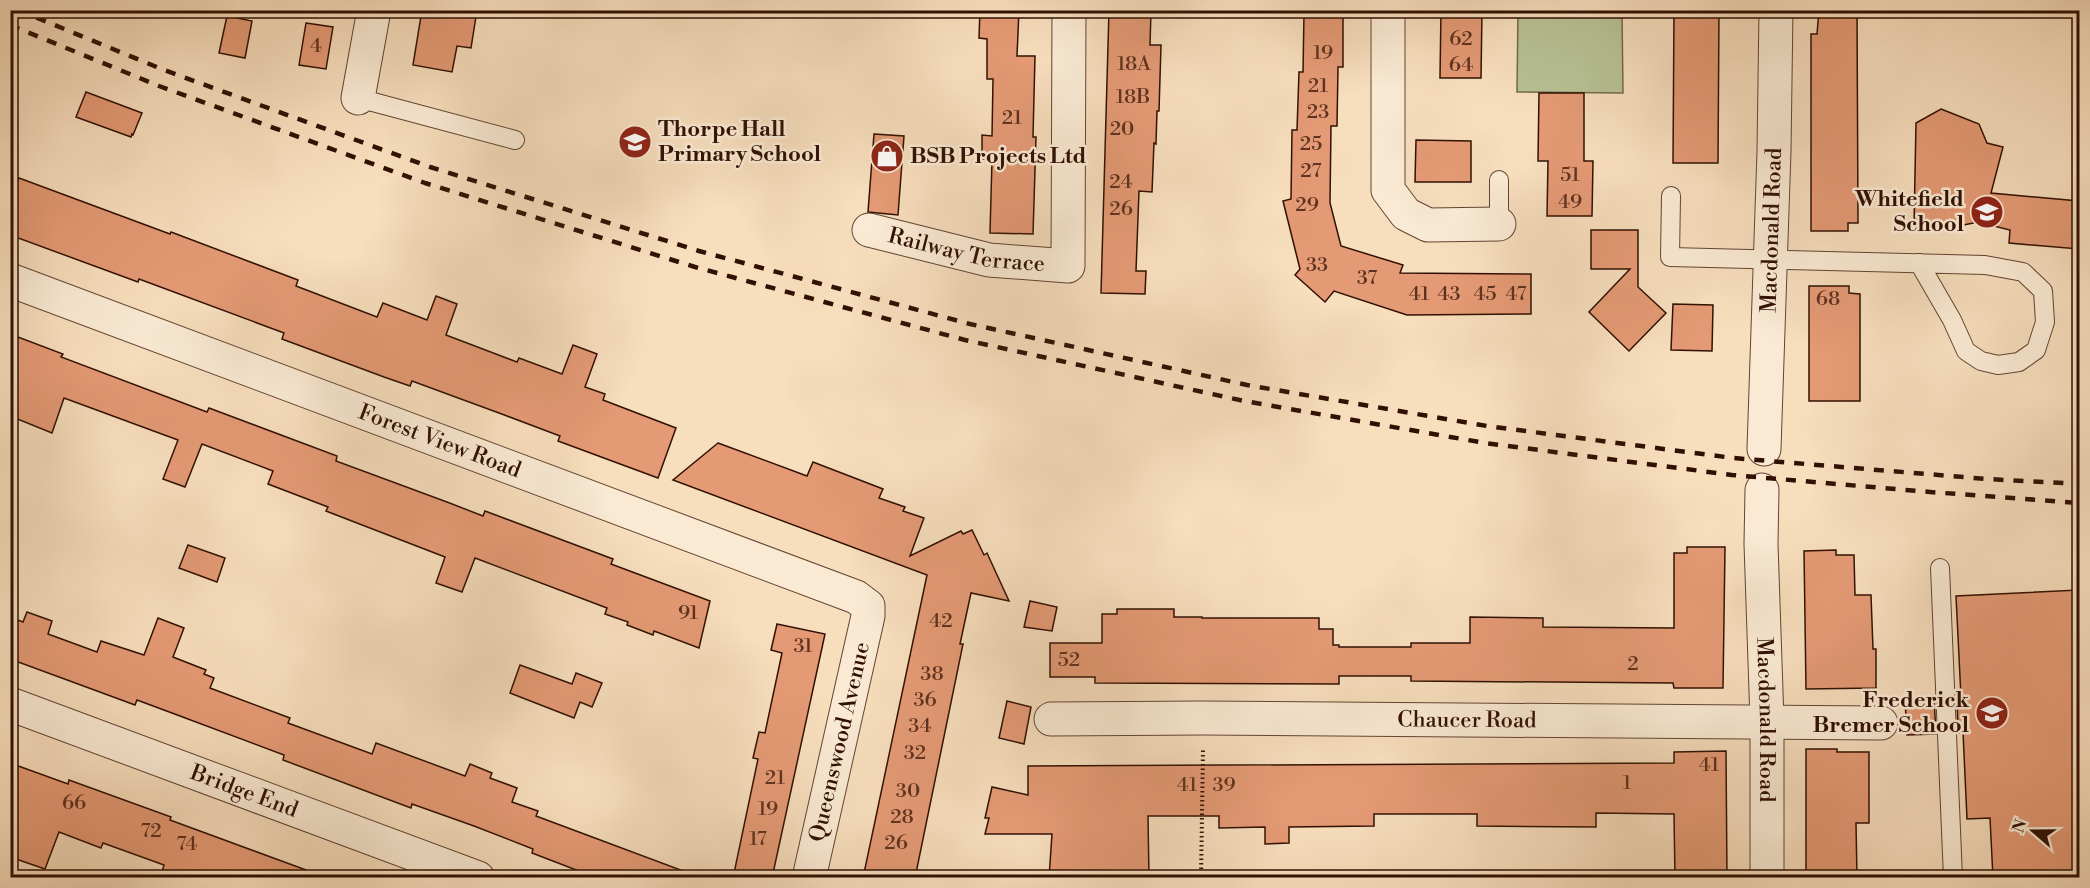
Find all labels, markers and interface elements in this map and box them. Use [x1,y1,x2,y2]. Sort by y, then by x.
house number: 62 [1449,27,1473,52]
house number: 4 [310,34,322,59]
house number: 19 [1313,41,1333,66]
house number: 18A [1117,52,1152,77]
house number: 64 [1449,53,1473,78]
house number: 21 [1308,74,1329,99]
house number: 18B [1116,85,1150,110]
house number: 23 [1307,100,1329,125]
house number: 21 [1002,106,1023,131]
place label: Thorpe Hall Primary School [658,116,821,168]
house number: 20 [1110,117,1134,142]
school or university icon: Thorpe Hall Primary School [617,124,653,160]
house number: 25 [1300,132,1322,157]
shop icon: BSB Projects Ltd [869,138,905,174]
place label: BSB Projects Ltd [910,143,1087,170]
street label: Macdonald Road [1755,146,1788,313]
house number: 27 [1300,159,1322,184]
house number: 51 [1560,163,1580,188]
house number: 24 [1109,170,1133,195]
place label: Whitefield School [1854,186,1964,238]
house number: 49 [1558,190,1582,215]
house number: 29 [1295,193,1319,218]
school or university icon: Whitefield School [1969,194,2005,230]
house number: 26 [1109,197,1133,222]
street label: Railway Terrace [885,222,1046,278]
house number: 33 [1306,253,1328,278]
house number: 37 [1357,266,1377,291]
house number: 41 [1409,282,1430,307]
house number: 43 [1438,282,1460,307]
house number: 45 [1474,282,1496,307]
house number: 47 [1505,282,1527,307]
house number: 68 [1816,287,1840,312]
street label: Forest View Road [355,398,525,484]
house number: 91 [678,601,698,626]
house number: 42 [929,609,953,634]
house number: 31 [793,634,813,659]
street label: Macdonald Road [1751,637,1781,803]
street label: Queenswood Avenue [804,639,876,845]
house number: 52 [1058,648,1080,673]
house number: 2 [1627,652,1639,677]
house number: 38 [920,662,944,687]
place label: Frederick Bremer School [1813,687,1969,739]
house number: 36 [913,688,937,713]
school or university icon: Frederick Bremer School [1974,695,2010,731]
street label: Chaucer Road [1397,706,1537,734]
house number: 34 [908,714,932,739]
house number: 32 [904,741,926,766]
house number: 41 [1699,753,1720,778]
street label: Bridge End [186,758,302,824]
house number: 21 [765,766,786,791]
house number: 1 [1623,771,1632,796]
house number: 41 [1177,773,1198,798]
house number: 39 [1212,773,1236,798]
house number: 30 [896,779,920,804]
house number: 66 [62,791,86,816]
house number: 19 [758,797,778,822]
north arrow [2003,801,2063,861]
house number: 28 [890,805,914,830]
text: N [2008,817,2032,836]
house number: 72 [140,819,162,844]
house number: 17 [749,827,767,852]
house number: 26 [884,831,908,856]
house number: 74 [177,832,198,857]

